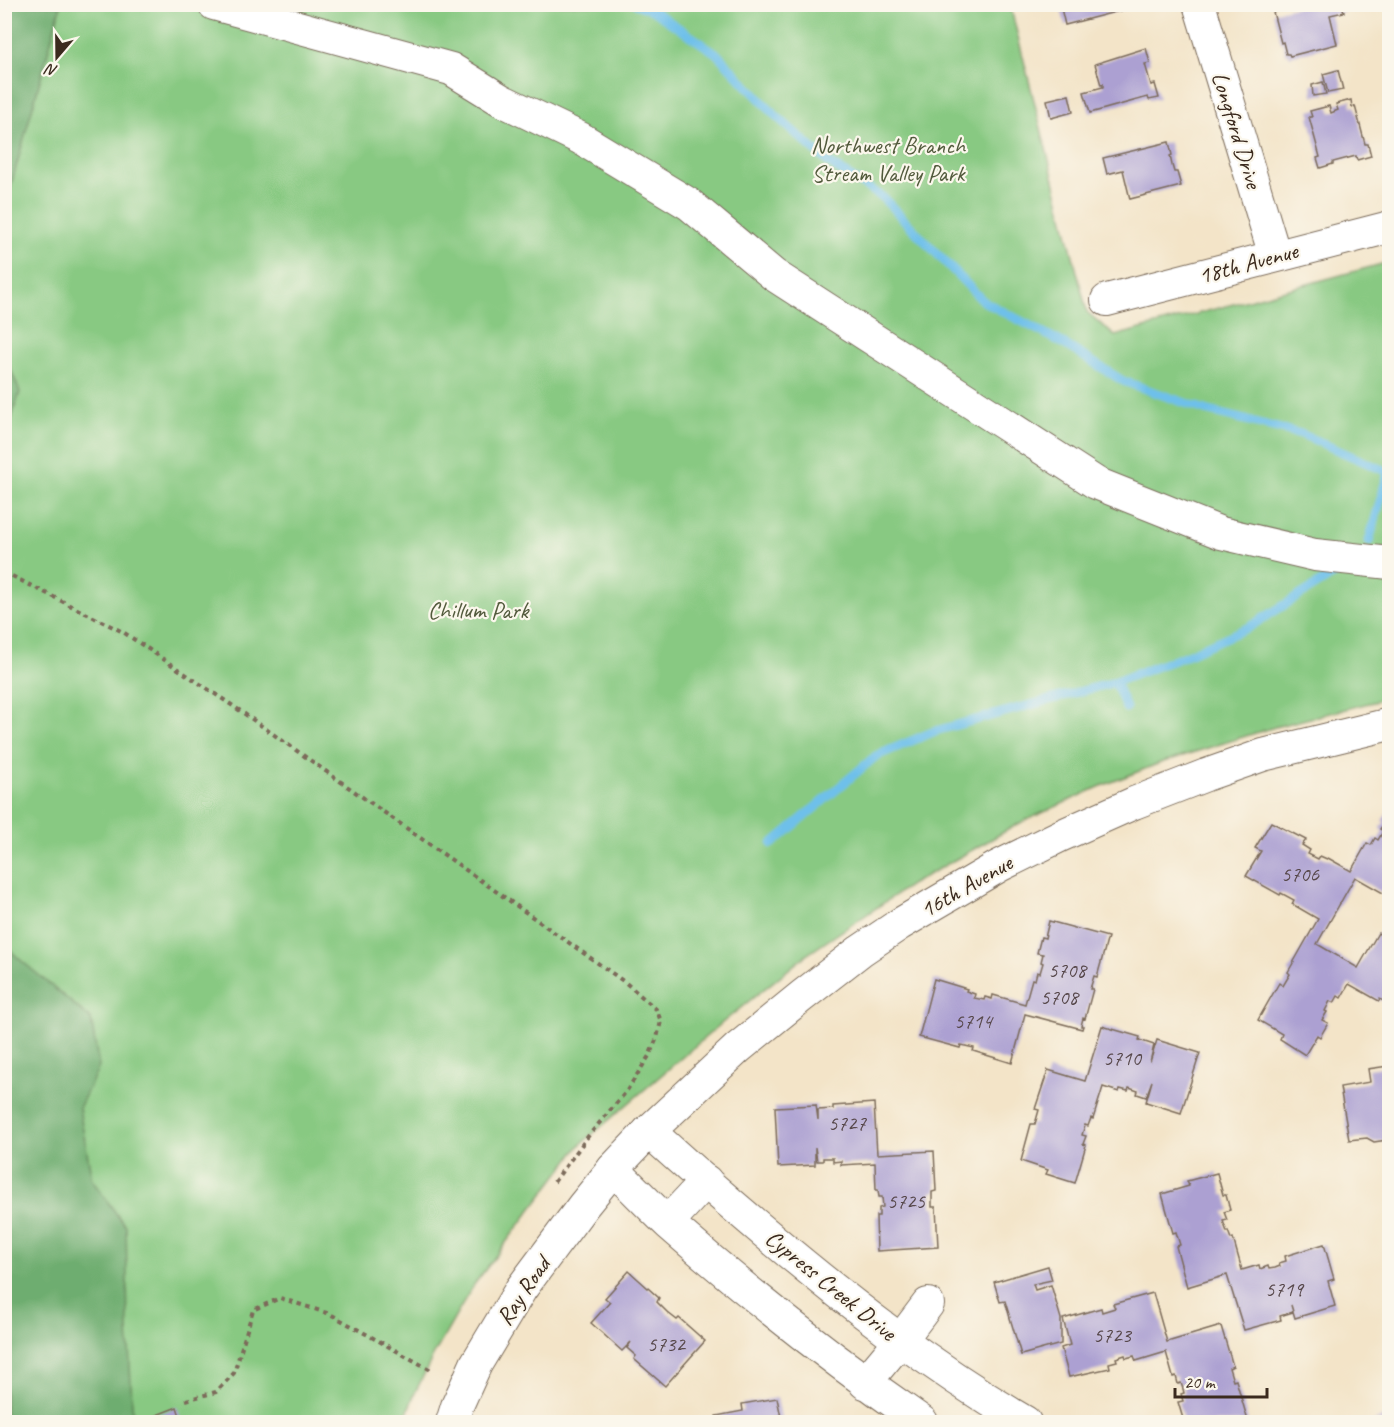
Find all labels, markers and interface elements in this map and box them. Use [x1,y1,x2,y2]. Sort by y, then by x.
north arrow [27,27,87,87]
text: N [41,58,60,81]
street label: Longford Drive [1205,68,1270,194]
park label: Northwest Branch Stream Valley Park [811,130,967,188]
street label: 18th Avenue [1195,235,1303,291]
park label: Chillum Park [428,595,531,625]
street label: 16th Avenue [915,847,1019,924]
house number: 5706 [1281,861,1319,887]
house number: 5708 [1048,957,1088,983]
house number: 5708 [1040,984,1080,1010]
house number: 5714 [954,1008,994,1034]
house number: 5710 [1103,1045,1142,1071]
house number: 5727 [828,1110,867,1136]
house number: 5725 [887,1188,926,1214]
street label: Cypress Creek Drive [759,1223,904,1348]
street label: Ray Road [489,1248,559,1331]
house number: 5719 [1265,1276,1304,1302]
house number: 5723 [1093,1322,1132,1348]
house number: 5732 [647,1331,686,1357]
scale bar [1175,1361,1266,1399]
text: 20 m [1184,1371,1217,1393]

